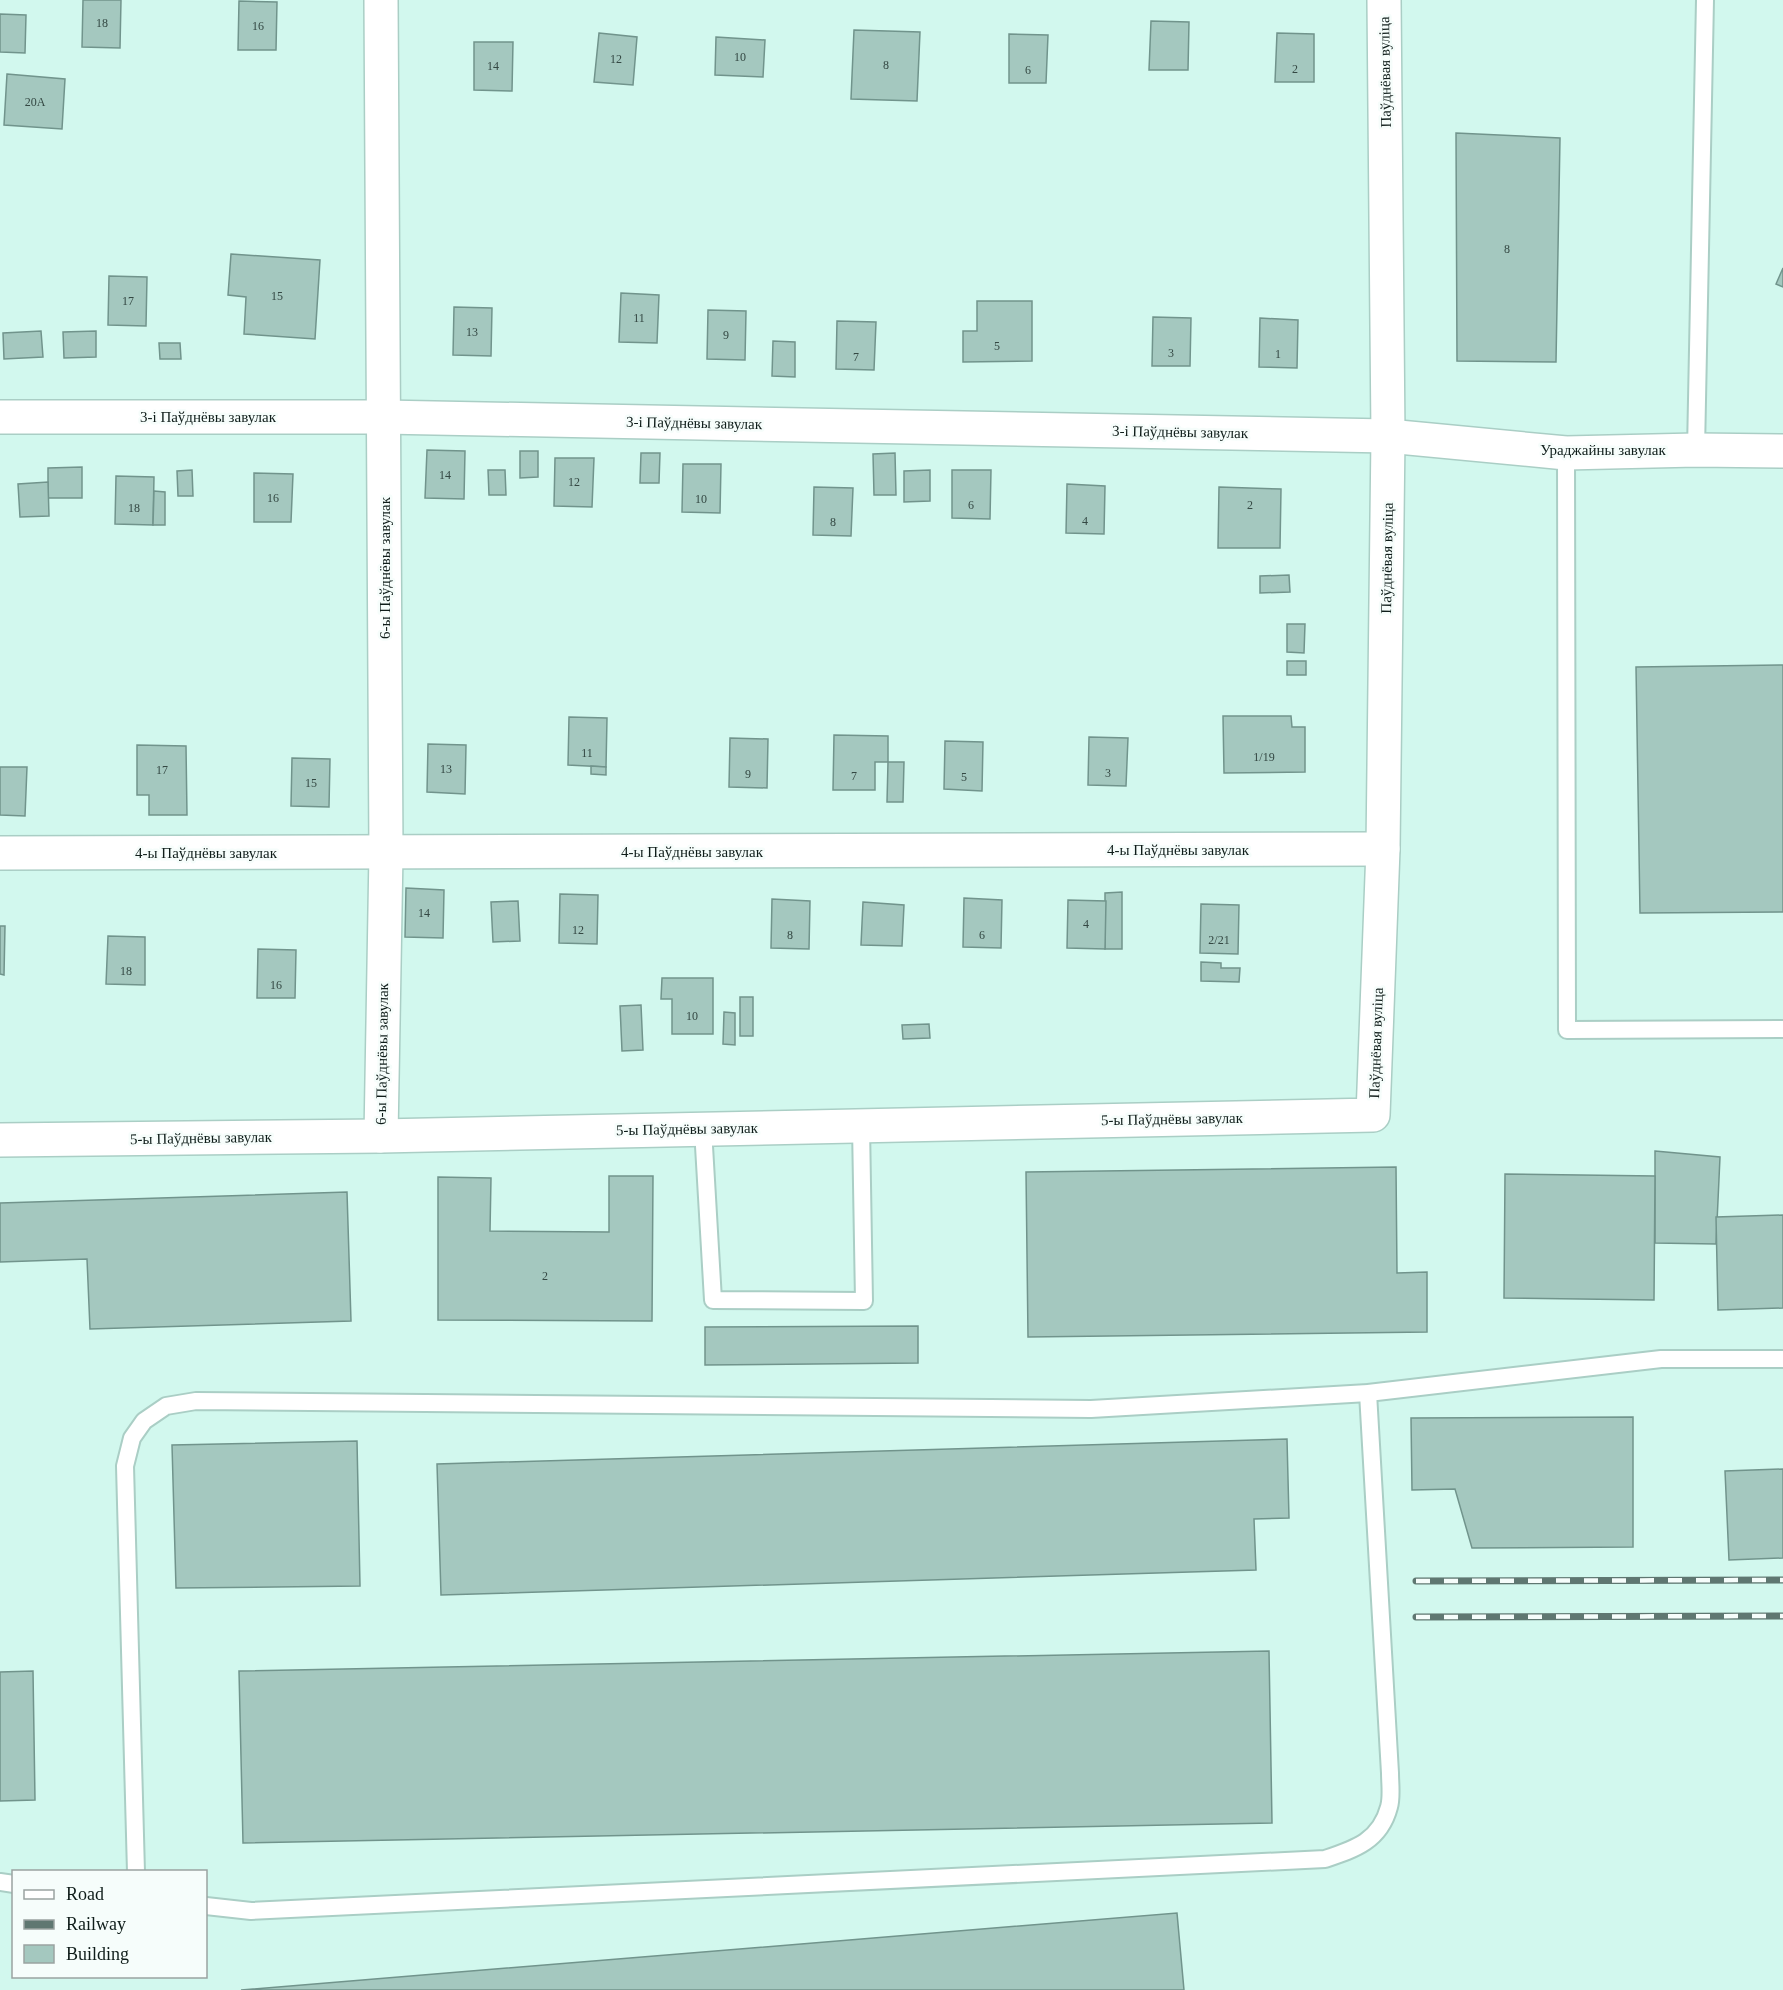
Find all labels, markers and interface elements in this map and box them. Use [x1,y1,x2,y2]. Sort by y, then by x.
house number: 18 [96,16,108,30]
street label: Паўднёвая вуліца [1376,16,1394,128]
house number: 16 [252,19,264,33]
house number: 10 [734,50,746,64]
house number: 12 [610,52,622,66]
house number: 8 [883,58,889,72]
house number: 14 [487,59,499,73]
house number: 2 [1292,62,1298,76]
house number: 6 [1025,63,1031,77]
house number: 20А [25,95,46,109]
house number: 8 [1504,242,1510,256]
house number: 15 [271,289,283,303]
house number: 17 [122,294,134,308]
house number: 11 [633,311,645,325]
house number: 13 [466,325,478,339]
house number: 9 [723,328,729,342]
house number: 5 [994,339,1000,353]
house number: 3 [1168,346,1174,360]
house number: 1 [1275,347,1281,361]
house number: 7 [853,350,859,364]
street label: 3-і Паўднёвы завулак [140,409,277,425]
street label: 3-і Паўднёвы завулак [626,414,763,432]
street label: 3-і Паўднёвы завулак [1112,423,1249,441]
street label: Ураджайны завулак [1540,442,1666,458]
house number: 14 [439,468,451,482]
house number: 12 [568,475,580,489]
house number: 16 [267,491,279,505]
house number: 10 [695,492,707,506]
street label: 6-ы Паўднёвы завулак [377,496,393,639]
house number: 6 [968,498,974,512]
house number: 2 [1247,498,1253,512]
house number: 18 [128,501,140,515]
street label: Паўднёвая вуліца [1378,502,1396,614]
house number: 4 [1082,514,1088,528]
house number: 8 [830,515,836,529]
house number: 11 [581,746,593,760]
house number: 1/19 [1253,750,1275,764]
house number: 13 [440,762,452,776]
house number: 17 [156,763,168,777]
house number: 3 [1105,766,1111,780]
house number: 9 [745,767,751,781]
house number: 7 [851,769,857,783]
house number: 5 [961,770,967,784]
house number: 15 [305,776,317,790]
street label: 4-ы Паўднёвы завулак [1107,842,1250,858]
street label: 4-ы Паўднёвы завулак [621,844,764,860]
street label: 4-ы Паўднёвы завулак [135,845,278,861]
house number: 14 [418,906,430,920]
house number: 4 [1083,917,1089,931]
house number: 12 [572,923,584,937]
house number: 8 [787,928,793,942]
house number: 6 [979,928,985,942]
house number: 2/21 [1208,933,1230,947]
house number: 18 [120,964,132,978]
house number: 16 [270,978,282,992]
street label: 6-ы Паўднёвы завулак [373,982,391,1125]
street label: Паўднёвая вуліца [1366,987,1386,1099]
house number: 10 [686,1009,698,1023]
street label: 5-ы Паўднёвы завулак [1101,1110,1244,1128]
street label: 5-ы Паўднёвы завулак [616,1120,759,1138]
street label: 5-ы Паўднёвы завулак [130,1129,273,1147]
house number: 2 [542,1269,548,1283]
legend [12,1870,207,1978]
text: Road [66,1884,104,1904]
text: Railway [66,1914,126,1934]
text: Building [66,1944,129,1964]

